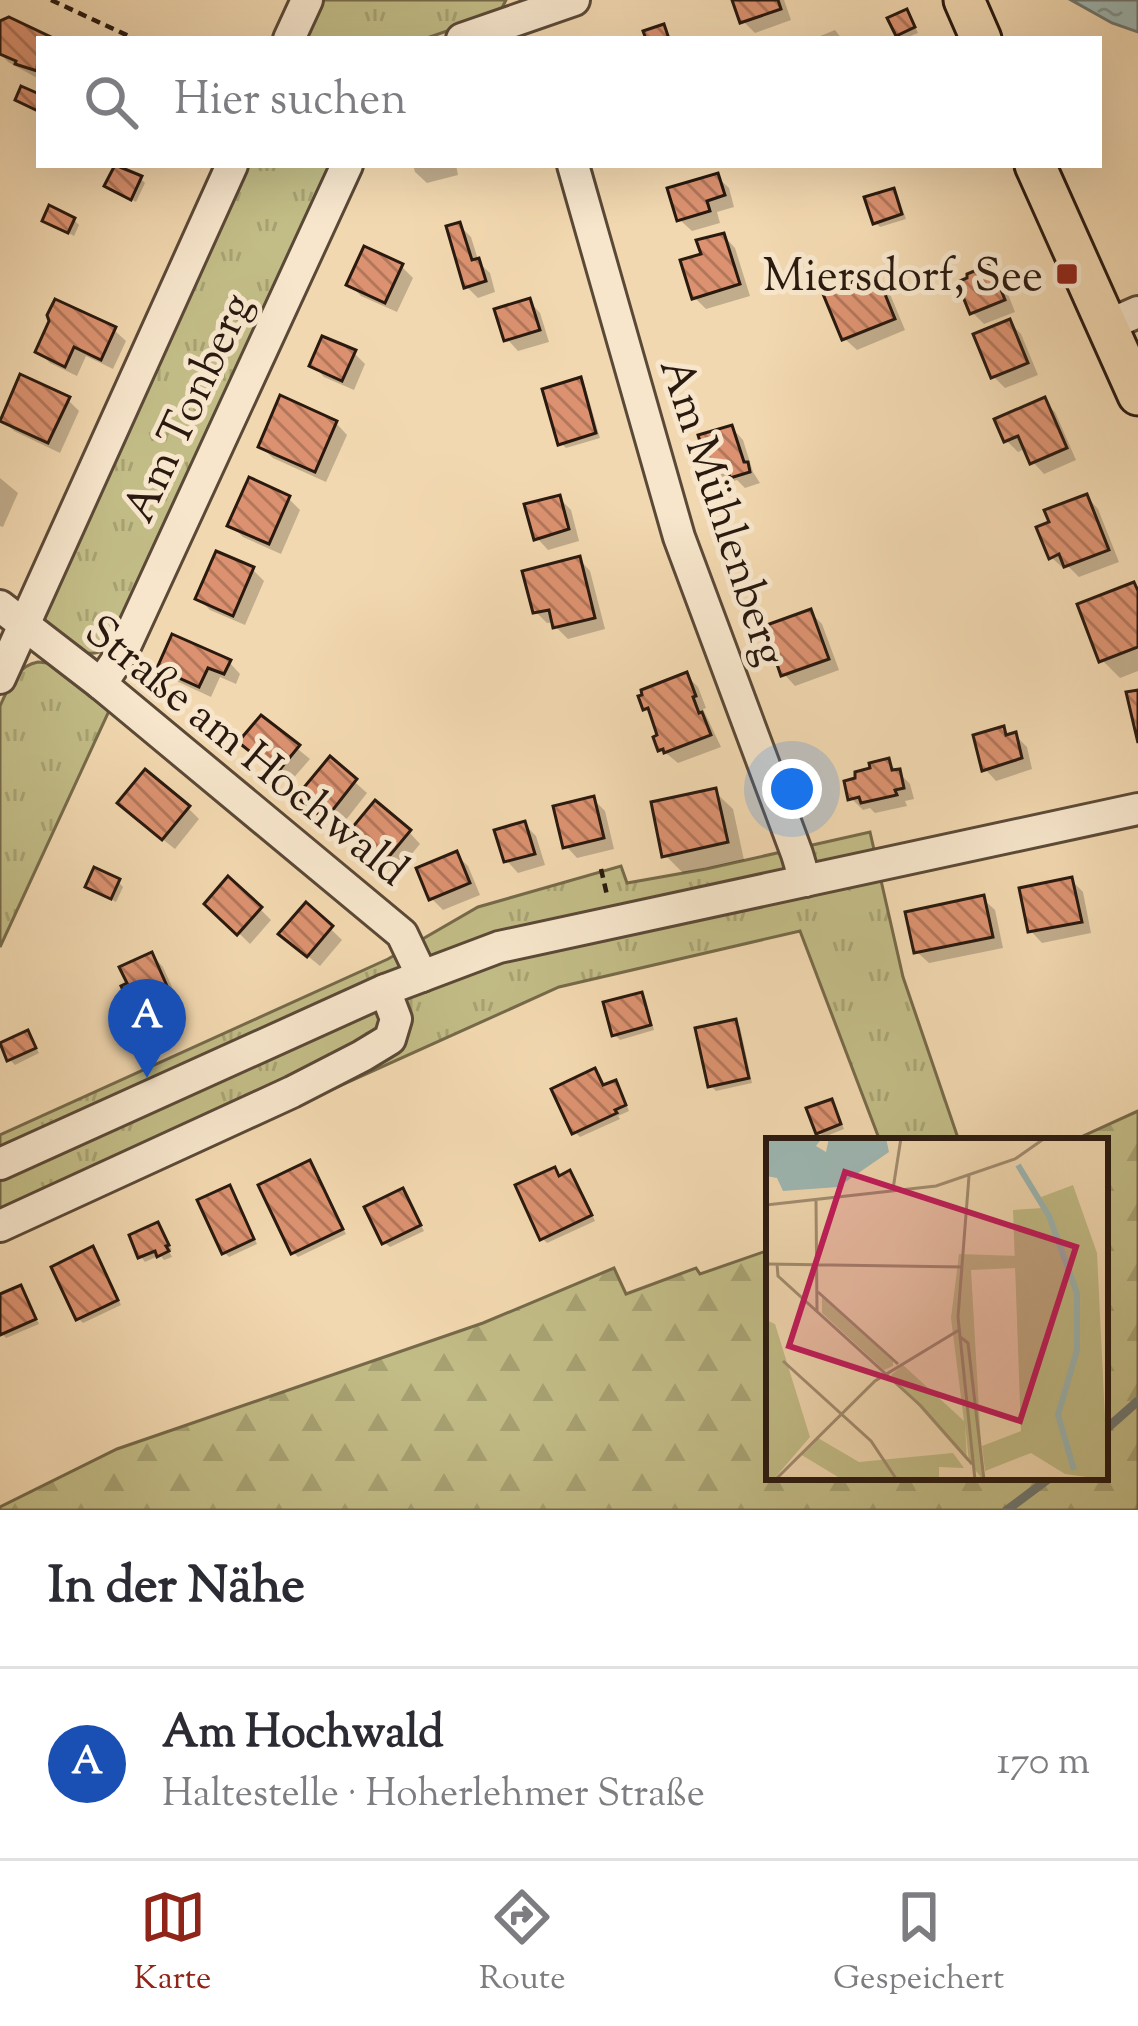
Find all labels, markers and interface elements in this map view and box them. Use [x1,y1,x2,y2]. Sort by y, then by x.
search box [36,36,1102,168]
icon: search [78,69,144,135]
text: Hier suchen [174,70,407,135]
place label: Miersdorf, See [763,247,1043,312]
marker: Miersdorf, See [1054,261,1080,287]
street label: Am Tonberg [110,284,272,535]
street label: Am Mühlenberg [639,350,800,675]
street label: Straße am Hochwald [69,602,420,904]
your location [762,759,822,819]
pin: A [108,979,186,1078]
inset map [766,1138,1108,1480]
text: In der Nähe [48,1552,305,1625]
text: Am Hochwald [162,1703,444,1768]
text: A [71,1736,103,1792]
text: 170 m [997,1736,1090,1792]
text: Haltestelle · Hoherlehmer Straße [162,1768,705,1824]
tab: Karte [134,1884,211,2004]
tab: Route [479,1884,566,2004]
tab: Gespeichert [833,1884,1004,2004]

